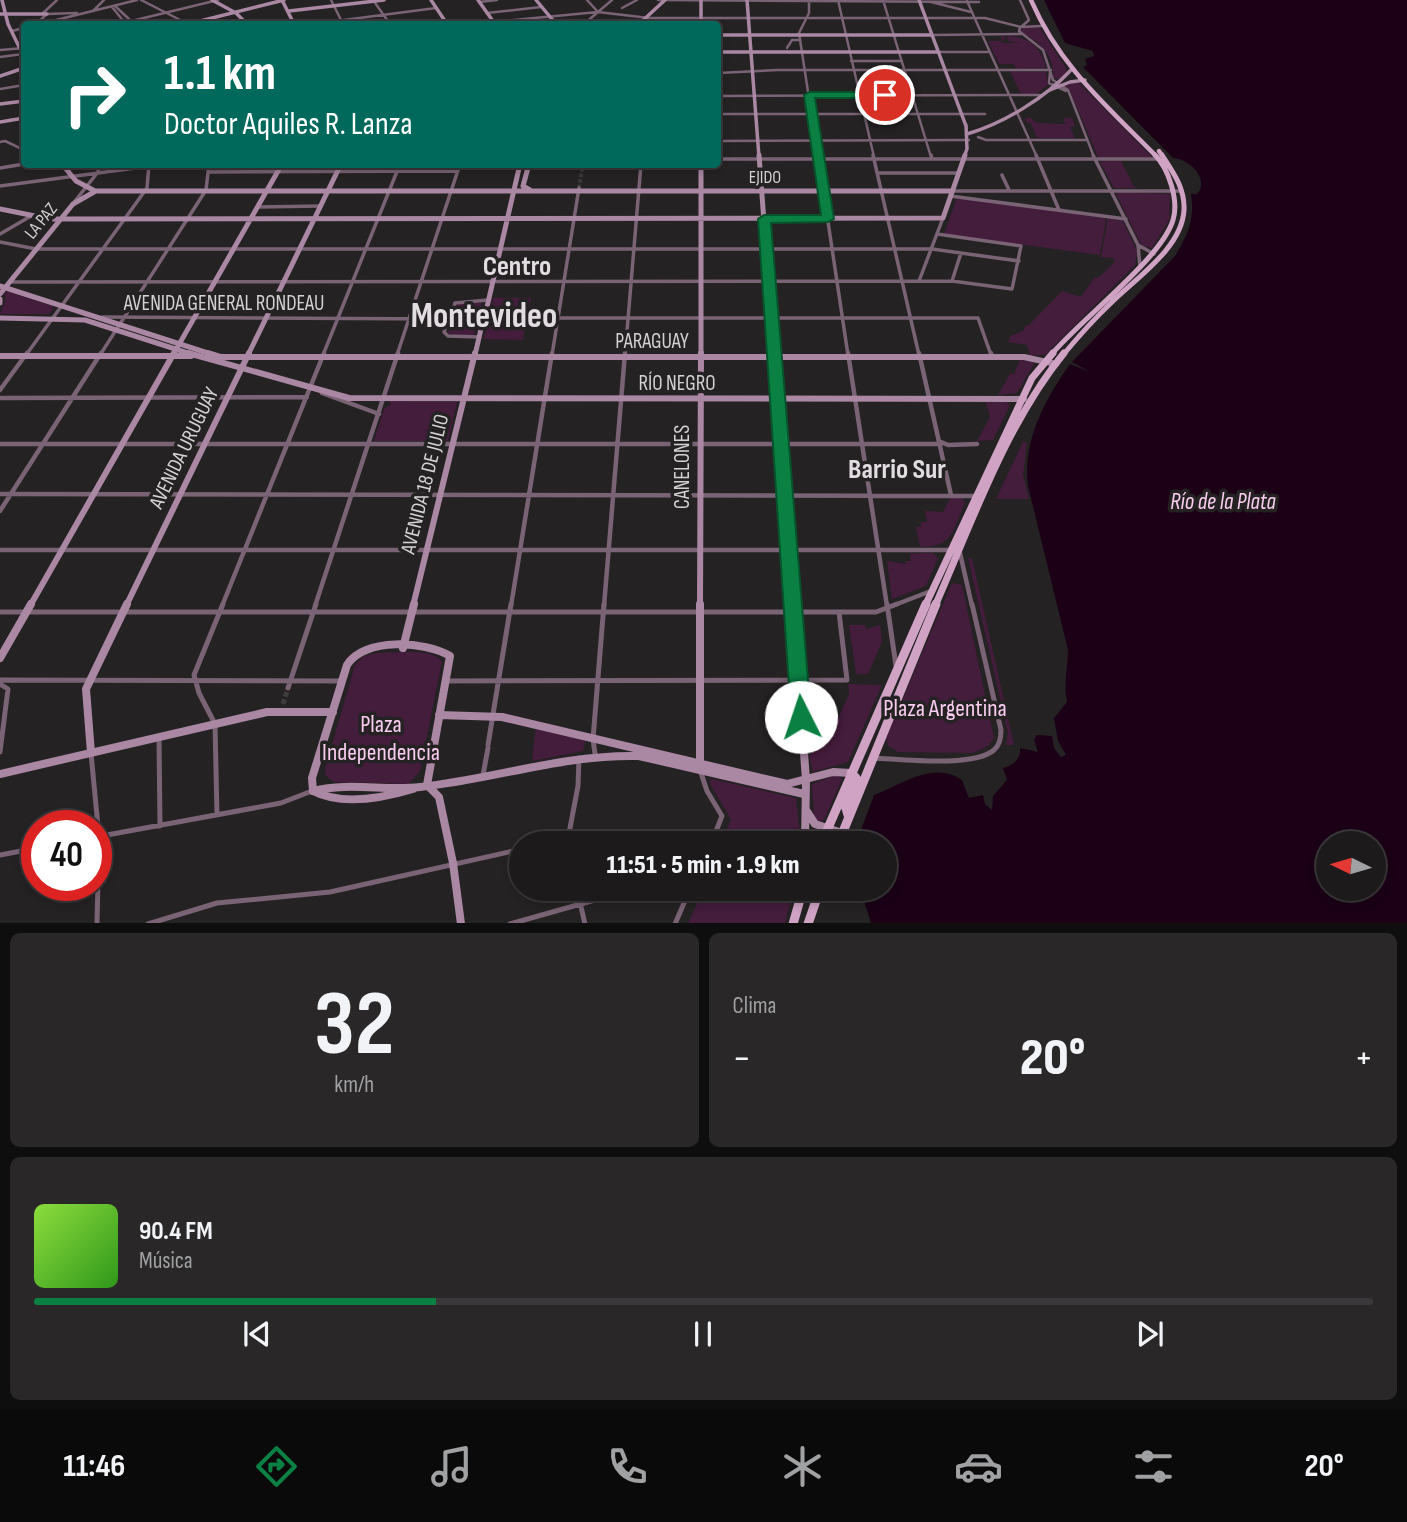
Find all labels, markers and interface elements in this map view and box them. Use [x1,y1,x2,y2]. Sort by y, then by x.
text: 1.1 km [164,45,276,104]
icon: right [49,49,140,140]
pin [855,65,915,125]
icon: arrive [866,76,904,114]
text: Doctor Aquiles R. Lanza [164,105,412,144]
street label: EJIDO [749,167,781,188]
street label: LA PAZ [20,198,62,243]
district label: Centro [483,250,551,283]
street label: AVENIDA GENERAL RONDEAU [123,291,324,316]
district label: Montevideo [411,295,557,338]
street label: PARAGUAY [615,329,689,354]
street label: RÍO NEGRO [638,371,716,396]
street label: AVENIDA URUGUAY [143,383,224,514]
street label: AVENIDA 18 DE JULIO [395,412,454,557]
street label: CANELONES [670,425,695,509]
district label: Barrio Sur [848,453,946,486]
water label: Río de la Plata [1170,488,1277,516]
position arrow [764,680,838,754]
park label: Plaza Argentina [883,694,1007,723]
park label: Plaza Independencia [322,710,440,767]
speed limit sign: 40 [21,810,112,901]
north arrow [1316,831,1386,901]
map controls [1316,831,1386,901]
text: 11:51 · 5 min · 1.9 km [607,850,799,881]
text: 32 [314,971,395,1080]
text: Clima [733,992,776,1020]
text: 20° [1020,1027,1085,1090]
text: − [733,1036,751,1081]
text: + [1354,1036,1373,1081]
text: km/h [334,1071,374,1099]
text: 90.4 FM [139,1216,213,1247]
text: Música [139,1247,193,1275]
icon: previous [238,1315,276,1353]
icon: pause [684,1315,722,1353]
icon: next [1131,1315,1169,1353]
icon: directions [252,1442,301,1491]
icon: music [427,1442,476,1491]
icon: phone [603,1442,652,1491]
icon: climate [778,1442,827,1491]
icon: car [954,1442,1003,1491]
icon: filters [1129,1442,1178,1491]
text: 11:46 [63,1447,125,1486]
text: 20° [1304,1447,1344,1486]

